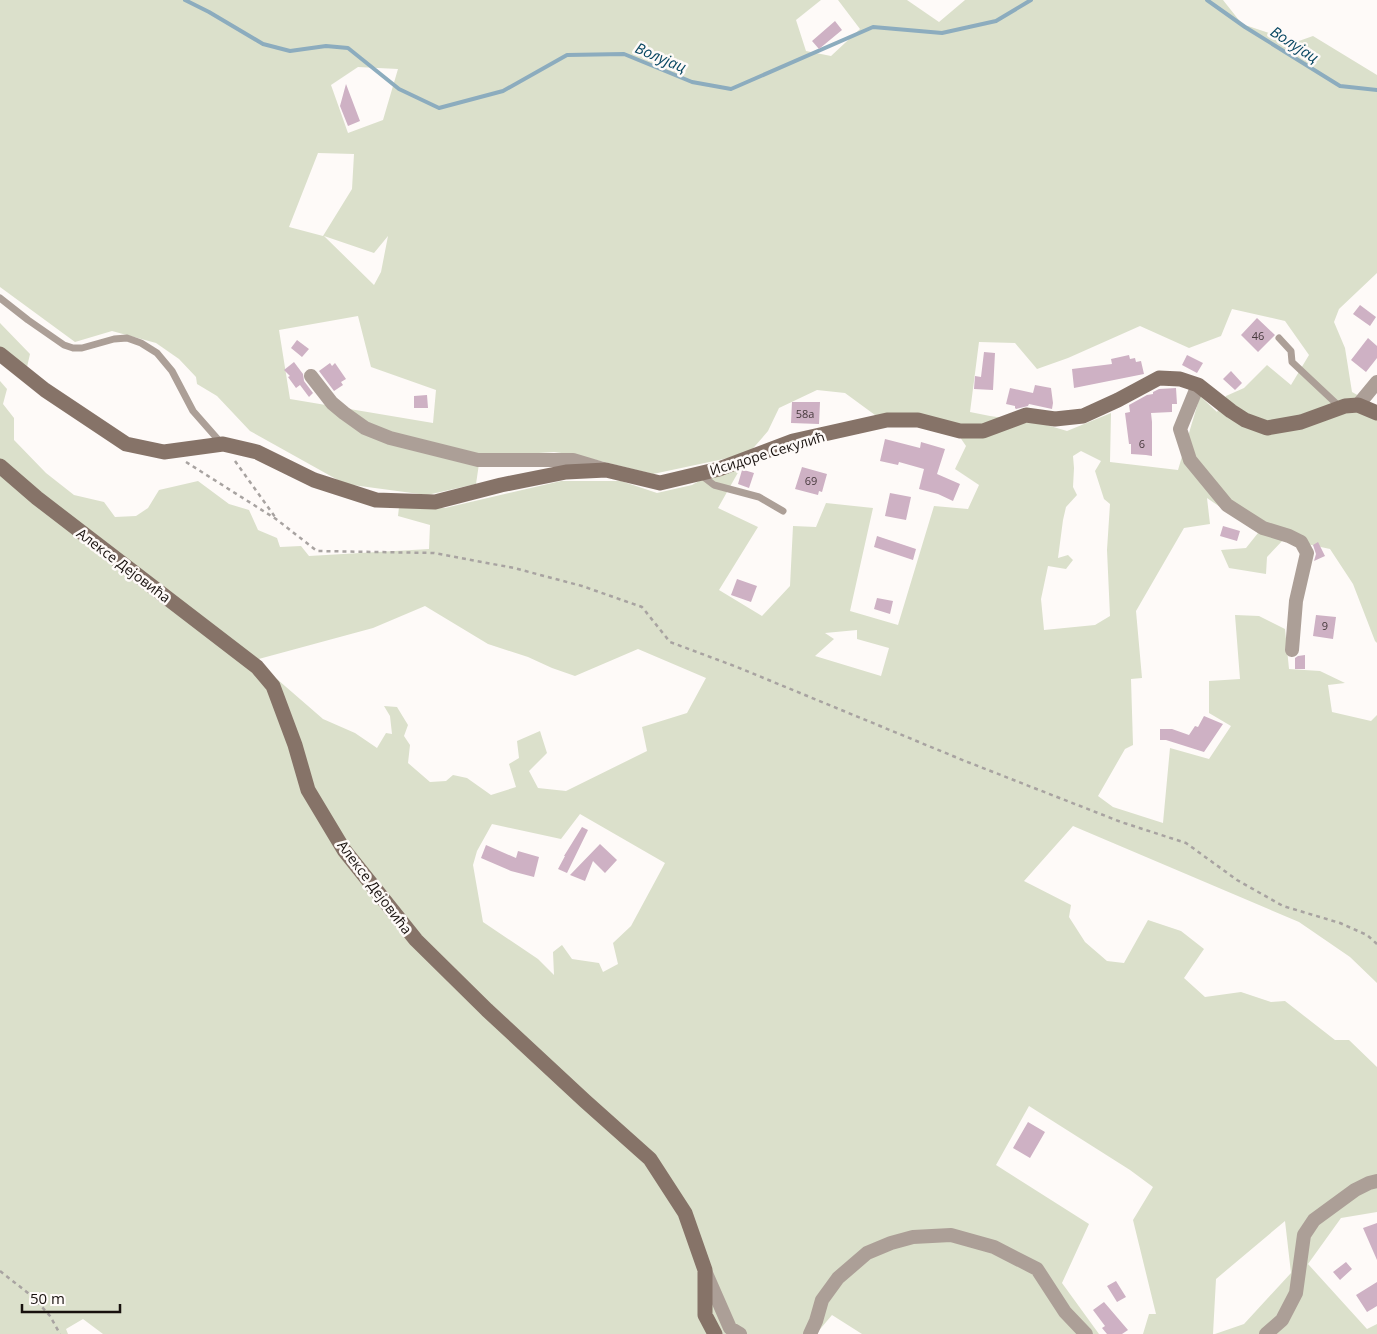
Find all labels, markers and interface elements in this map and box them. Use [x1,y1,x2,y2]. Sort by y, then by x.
water label: Волујац [1267,21,1323,67]
water label: Волујац [632,37,690,77]
house number: 46 [1252,328,1264,343]
house number: 58a [796,406,814,421]
street label: Исидоре Секулић [707,426,827,480]
house number: 6 [1139,436,1145,451]
house number: 69 [805,473,817,488]
street label: Алексе Дејовића [73,523,175,607]
house number: 9 [1322,618,1328,633]
street label: Алексе Дејовића [333,836,417,938]
scale bar [22,1282,120,1314]
text: 50 m [30,1288,65,1308]

